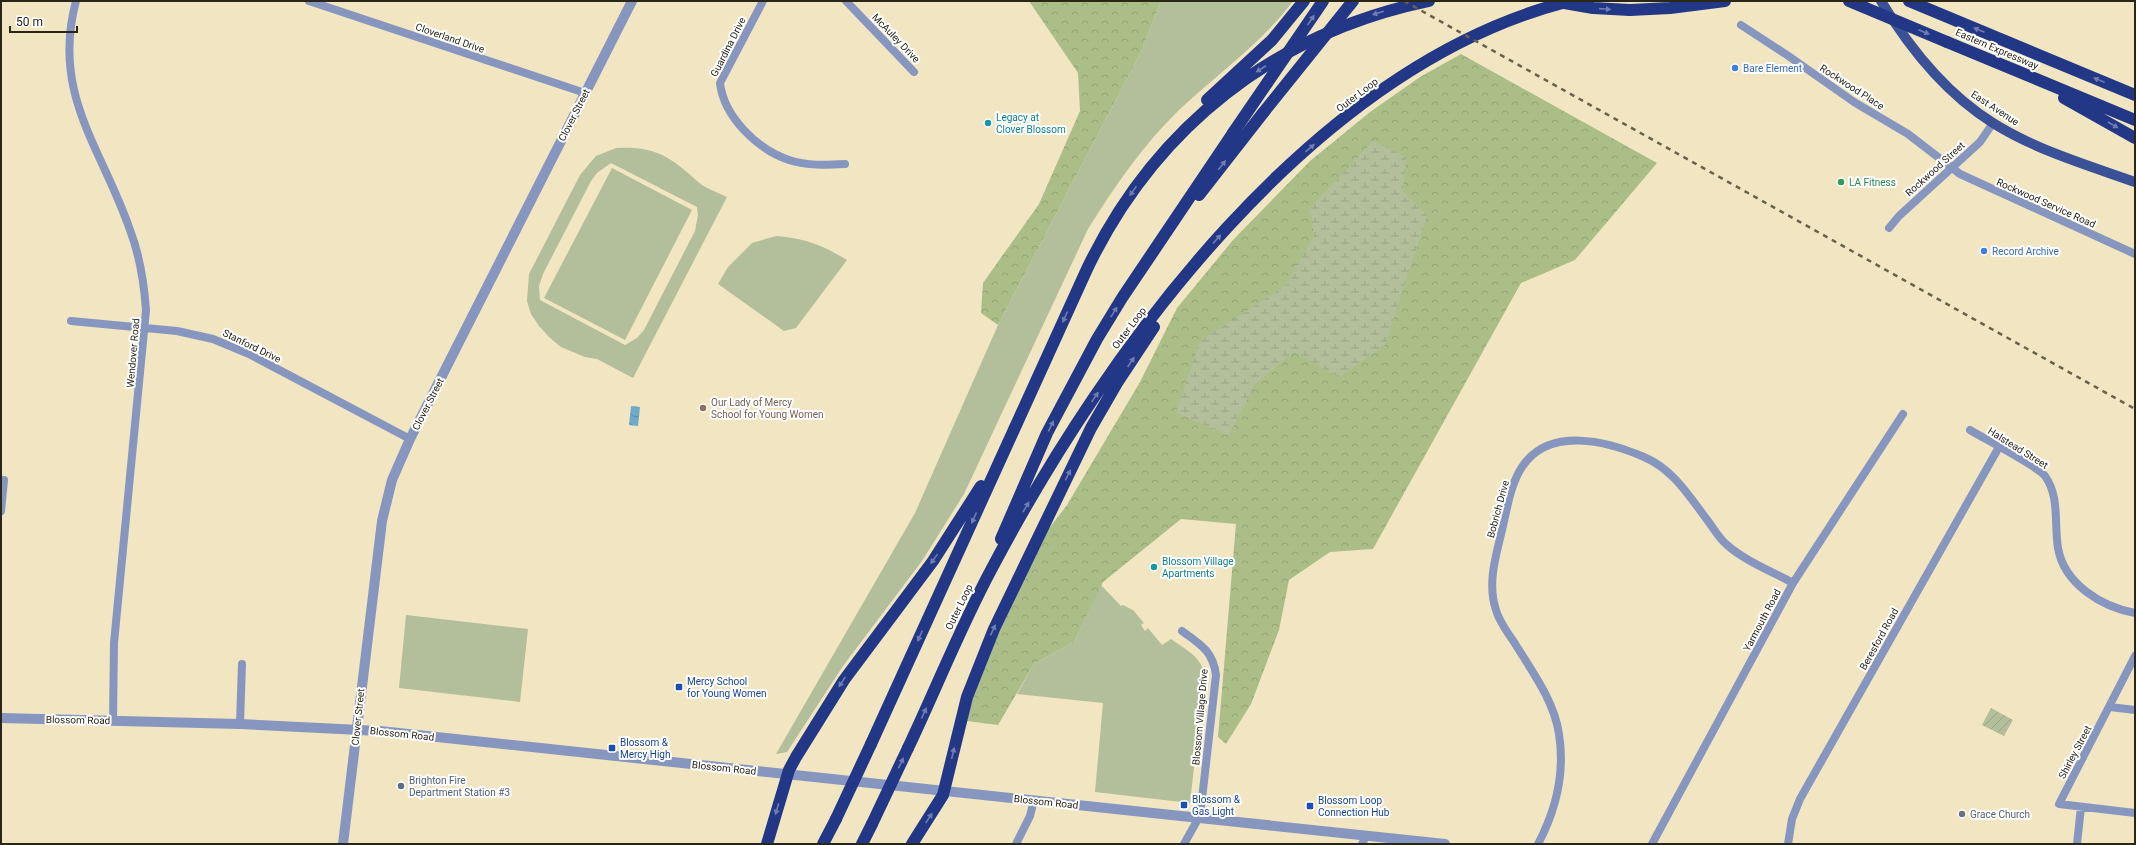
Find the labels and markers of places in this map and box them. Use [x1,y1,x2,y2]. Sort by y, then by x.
marker: Bare Element [1730,63,1740,73]
place label: Bare Element [1743,63,1802,74]
place label: Legacy at Clover Blossom [996,112,1066,135]
marker: Legacy at Clover Blossom [983,118,993,128]
marker: LA Fitness [1836,177,1846,187]
place label: LA Fitness [1849,177,1896,188]
marker: Record Archive [1979,246,1989,256]
place label: Record Archive [1992,246,2059,257]
place label: Our Lady of Mercy School for Young Women [711,397,824,420]
marker: Our Lady of Mercy School for Young Women [698,403,708,413]
place label: Blossom Village Apartments [1162,556,1234,579]
marker: Blossom Village Apartments [1149,562,1159,572]
place label: Mercy School for Young Women [687,676,767,699]
marker: Mercy School for Young Women [674,682,684,692]
place label: Blossom & Mercy High [620,737,670,760]
marker: Blossom & Mercy High [607,743,617,753]
place label: Brighton Fire Department Station #3 [409,775,510,798]
marker: Brighton Fire Department Station #3 [396,781,406,791]
place label: Blossom & Gas Light [1192,794,1241,817]
place label: Blossom Loop Connection Hub [1318,795,1390,818]
marker: Blossom & Gas Light [1179,800,1189,810]
marker: Blossom Loop Connection Hub [1305,801,1315,811]
marker: Grace Church [1957,809,1967,819]
place label: Grace Church [1970,809,2030,820]

